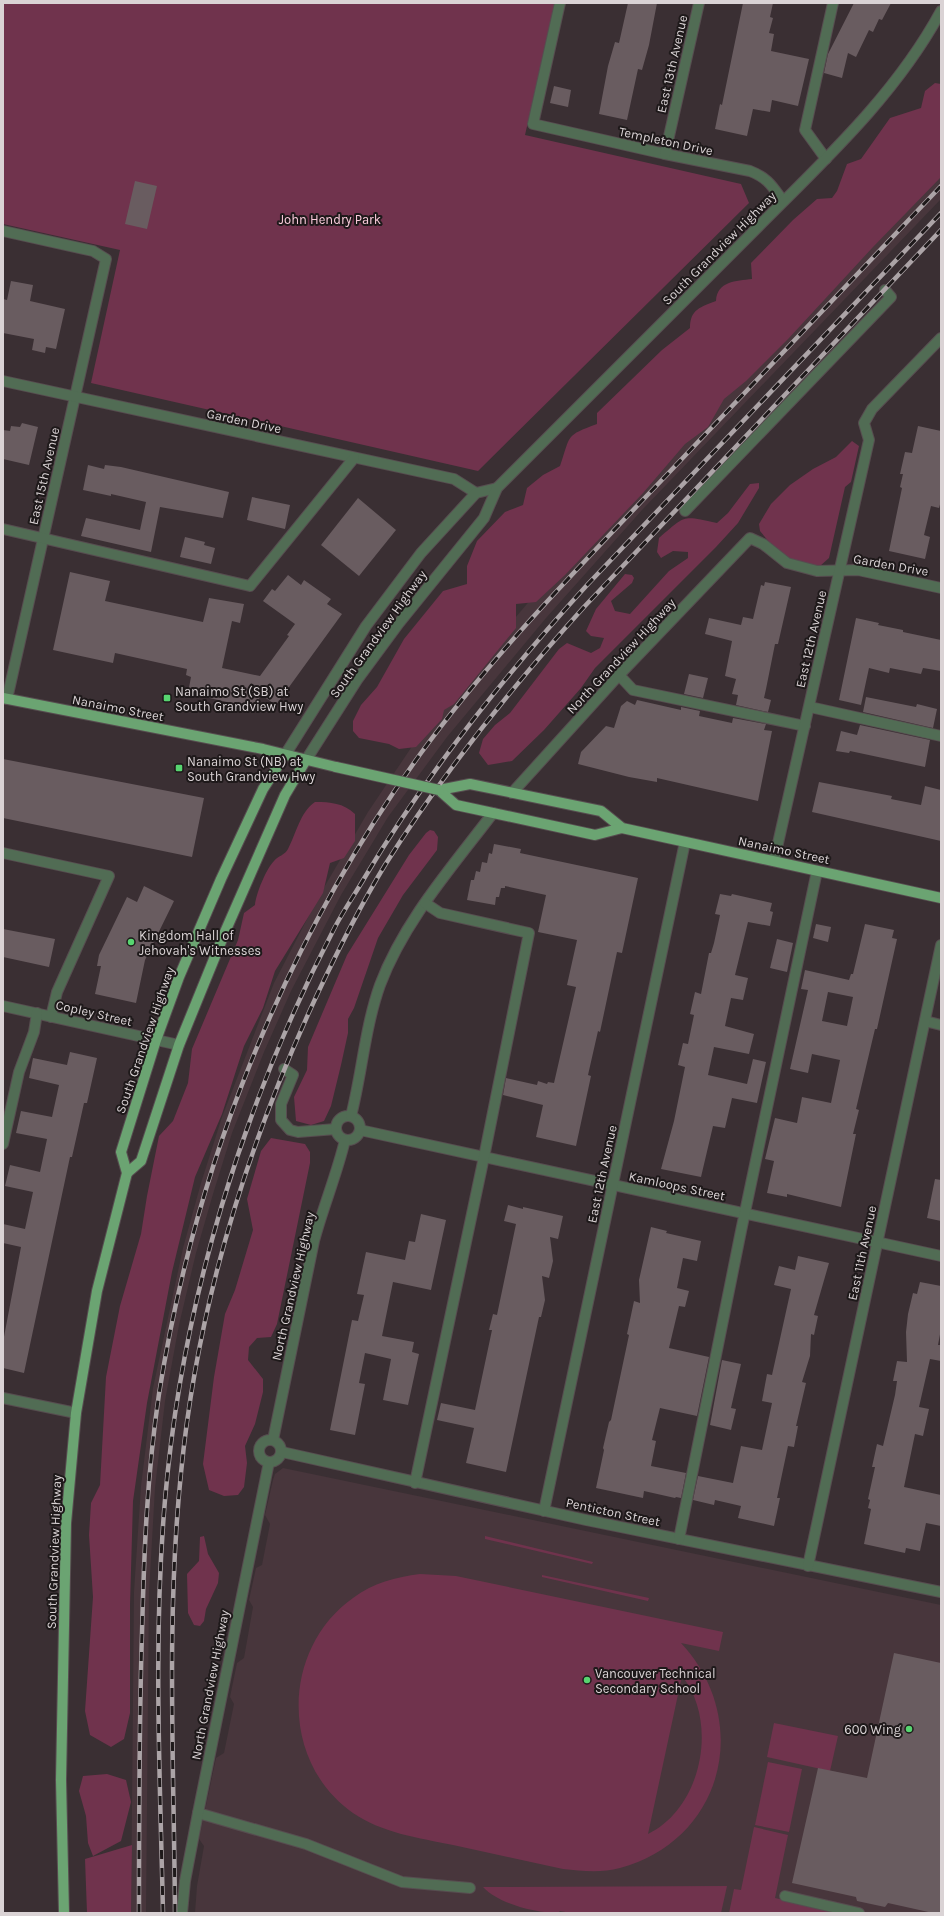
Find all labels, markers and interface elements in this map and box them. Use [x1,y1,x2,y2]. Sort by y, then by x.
street label: East 13th Avenue [653,13,691,114]
street label: Templeton Drive [618,124,715,158]
street label: South Grandview Highway [659,188,779,308]
park label: John Hendry Park [279,212,381,227]
street label: Garden Drive [205,406,283,436]
street label: East 15th Avenue [25,426,63,526]
street label: Garden Drive [852,551,930,579]
street label: South Grandview Highway [327,567,429,701]
street label: East 12th Avenue [792,588,830,689]
street label: North Grandview Highway [564,595,678,717]
place label: Nanaimo St (SB) at South Grandview Hwy [175,684,303,714]
street label: Nanaimo Street [71,692,165,724]
marker: Nanaimo St (SB) at South Grandview Hwy [162,693,172,703]
place label: Nanaimo St (NB) at South Grandview Hwy [187,754,315,784]
marker: Nanaimo St (NB) at South Grandview Hwy [174,763,184,773]
street label: Nanaimo Street [737,833,831,867]
place label: Kingdom Hall of Jehovah's Witnesses [139,928,261,958]
marker: Kingdom Hall of Jehovah's Witnesses [126,937,136,947]
street label: South Grandview Highway [113,965,177,1115]
street label: Copley Street [54,997,134,1029]
street label: East 12th Avenue [584,1123,620,1224]
street label: Kamloops Street [627,1168,727,1204]
street label: East 11th Avenue [845,1204,879,1302]
street label: North Grandview Highway [269,1210,317,1362]
street label: South Grandview Highway [44,1475,64,1629]
street label: Penticton Street [565,1495,662,1529]
street label: North Grandview Highway [188,1609,232,1761]
place label: Vancouver Technical Secondary School [595,1666,716,1696]
marker: Vancouver Technical Secondary School [582,1675,592,1685]
place label: 600 Wing [844,1722,902,1737]
marker: 600 Wing [904,1724,914,1734]

